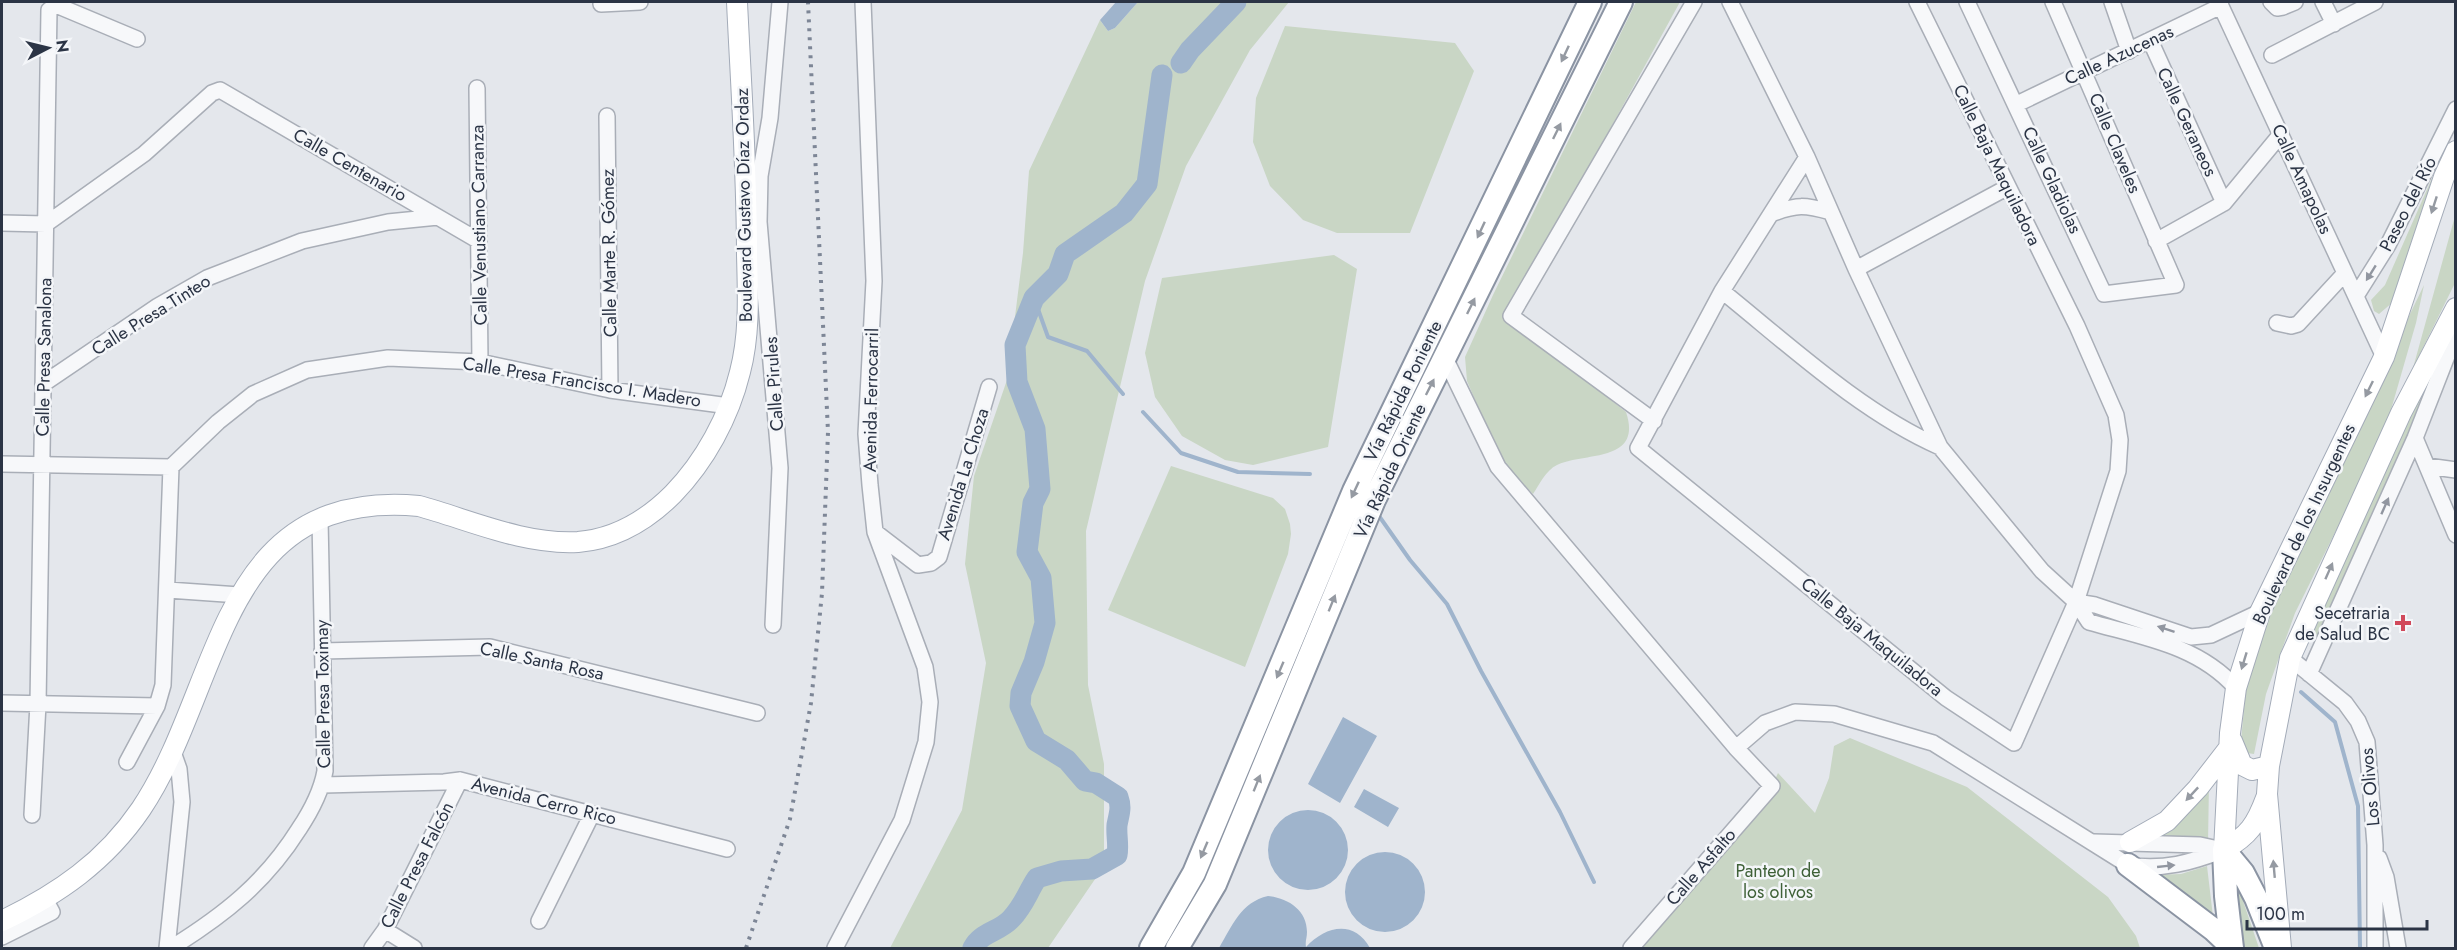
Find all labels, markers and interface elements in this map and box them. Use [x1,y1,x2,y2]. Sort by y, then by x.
north arrow [18,18,78,78]
street label: Calle Azucenas [2060,18,2178,92]
text: N [50,39,75,54]
one-way arrow [1561,46,1570,63]
street label: Calle Geraneos [2150,63,2224,181]
street label: Calle Baja Maquiladora [1947,80,2047,250]
street label: Boulevard Gustavo Díaz Ordaz [729,87,759,322]
street label: Calle Claveles [2082,89,2148,197]
street label: Calle Amapolas [2265,120,2339,238]
street label: Calle Centenario [288,122,412,208]
one-way arrow [1551,122,1561,140]
street label: Calle Gladiolas [2016,122,2088,238]
street label: Calle Venustiano Carranza [464,125,494,325]
street label: Paseo del Río [2373,152,2443,256]
street label: Calle Marte R. Gómez [595,168,623,337]
one-way arrow [2429,196,2439,214]
one-way arrow [1477,222,1486,239]
one-way arrow [2365,265,2376,281]
street label: Calle Presa Tinteo [87,268,216,362]
street label: Calle Presa Sanalona [30,277,58,437]
one-way arrow [1465,297,1475,315]
street label: Vía Rápida Poniente [1357,316,1449,466]
street label: Avenida Ferrocarril [857,328,885,472]
street label: Calle Pirules [758,336,790,432]
street label: Calle Presa Francisco I. Madero [461,350,703,414]
one-way arrow [1426,379,1435,396]
one-way arrow [2364,380,2374,397]
street label: Vía Rápida Oriente [1347,399,1433,543]
street label: Avenida La Choza [931,405,995,543]
street label: Boulevard de los Insurgentes [2246,419,2362,629]
one-way arrow [1351,481,1360,498]
one-way arrow [2380,496,2390,514]
one-way arrow [2325,562,2334,579]
street label: Calle Baja Maquiladora [1795,571,1949,703]
one-way arrow [1328,594,1337,612]
place label: Secetraria de Salud BC [2295,600,2390,647]
marker: Secetraria de Salud BC [2394,614,2412,632]
street label: Calle Presa Toximay [309,619,337,769]
one-way arrow [2157,623,2175,633]
street label: Calle Santa Rosa [478,635,606,687]
one-way arrow [2239,652,2249,670]
one-way arrow [1275,661,1285,679]
street label: Los Olivos [2354,747,2386,827]
street label: Avenida Cerro Rico [469,770,619,832]
one-way arrow [1253,774,1262,792]
one-way arrow [2186,786,2199,801]
street label: Calle Presa Falcón [374,797,460,933]
street label: Calle Asfalto [1660,822,1742,911]
one-way arrow [1199,841,1209,859]
park label: Panteon de los olivos [1735,858,1821,905]
one-way arrow [2269,860,2279,879]
one-way arrow [2157,862,2176,871]
scale bar [2247,893,2427,931]
text: 100 m [2256,901,2305,927]

